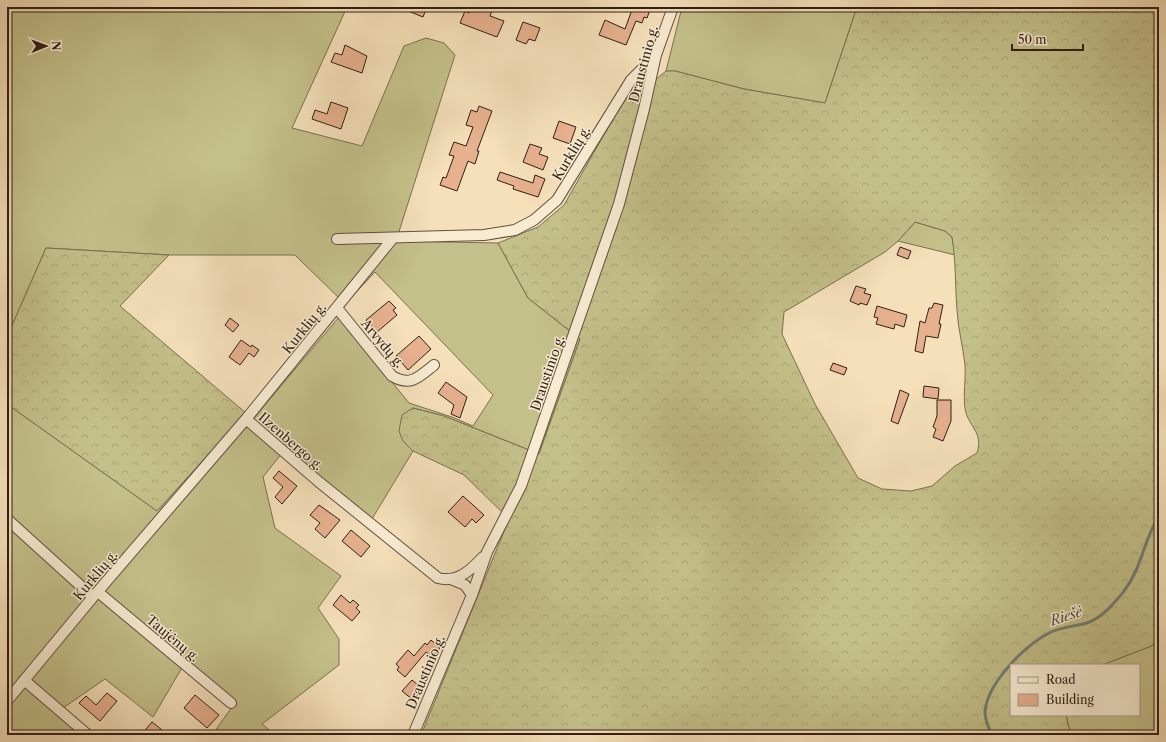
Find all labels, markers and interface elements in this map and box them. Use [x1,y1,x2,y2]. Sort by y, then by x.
street label: Draustinio g. [625,24,661,104]
north arrow [26,26,66,66]
scale bar [1012,26,1083,52]
text: 50 m [1018,32,1047,47]
text: N [49,41,63,51]
street label: Kurklių g. [549,123,593,183]
street label: Kurklių g. [279,299,329,357]
street label: Arvydų g. [357,315,408,371]
street label: Draustinio g. [527,333,567,413]
street label: Ilzenbergo g. [256,409,326,473]
street label: Kurklių g. [69,547,121,603]
water label: Riešė [1047,602,1086,630]
street label: Taujėnų g. [143,611,203,665]
street label: Draustinio g. [402,633,448,711]
legend [1010,664,1140,716]
text: Road [1046,672,1076,687]
text: Building [1046,692,1094,707]

